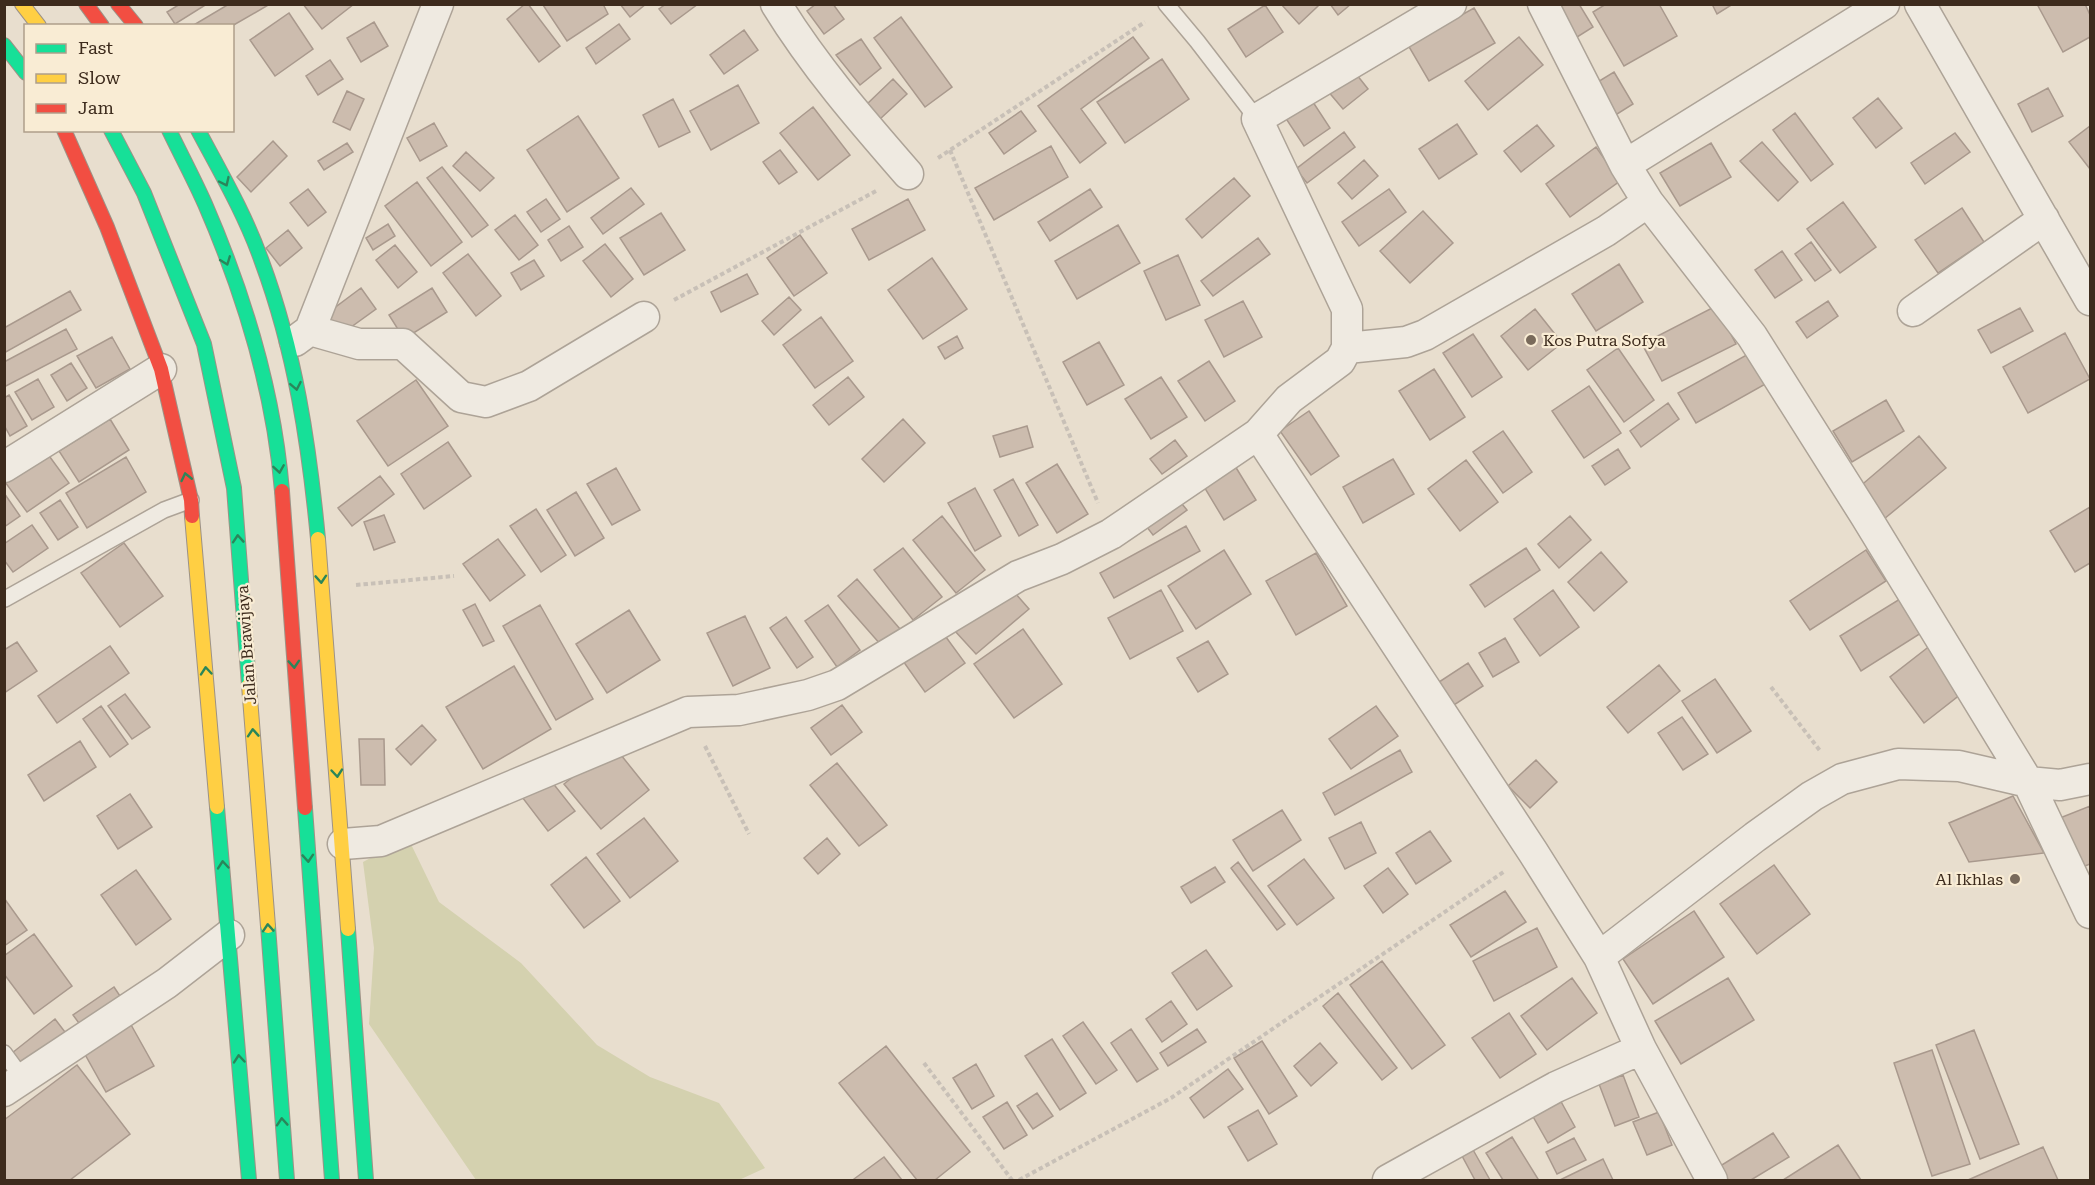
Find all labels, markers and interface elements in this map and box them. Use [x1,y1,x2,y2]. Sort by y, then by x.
legend [24,24,234,132]
text: Fast [78,37,113,58]
text: Slow [78,67,120,88]
text: Jam [78,97,114,118]
one-way arrow [218,176,230,187]
one-way arrow [219,255,232,266]
place label: Kos Putra Sofya [1543,331,1666,350]
marker: Kos Putra Sofya [1524,333,1538,347]
one-way arrow [289,380,302,390]
one-way arrow [272,464,285,474]
one-way arrow [180,472,193,482]
one-way arrow [232,534,245,543]
one-way arrow [314,574,327,583]
street label: Jalan Brawijaya [233,584,260,705]
one-way arrow [287,659,300,668]
one-way arrow [200,666,213,675]
one-way arrow [247,729,260,738]
one-way arrow [330,768,343,777]
one-way arrow [301,854,314,863]
one-way arrow [217,861,230,870]
place label: Al Ikhlas [1936,870,2003,889]
marker: Al Ikhlas [2008,872,2022,886]
one-way arrow [261,923,274,932]
one-way arrow [233,1055,246,1064]
one-way arrow [276,1118,289,1127]

